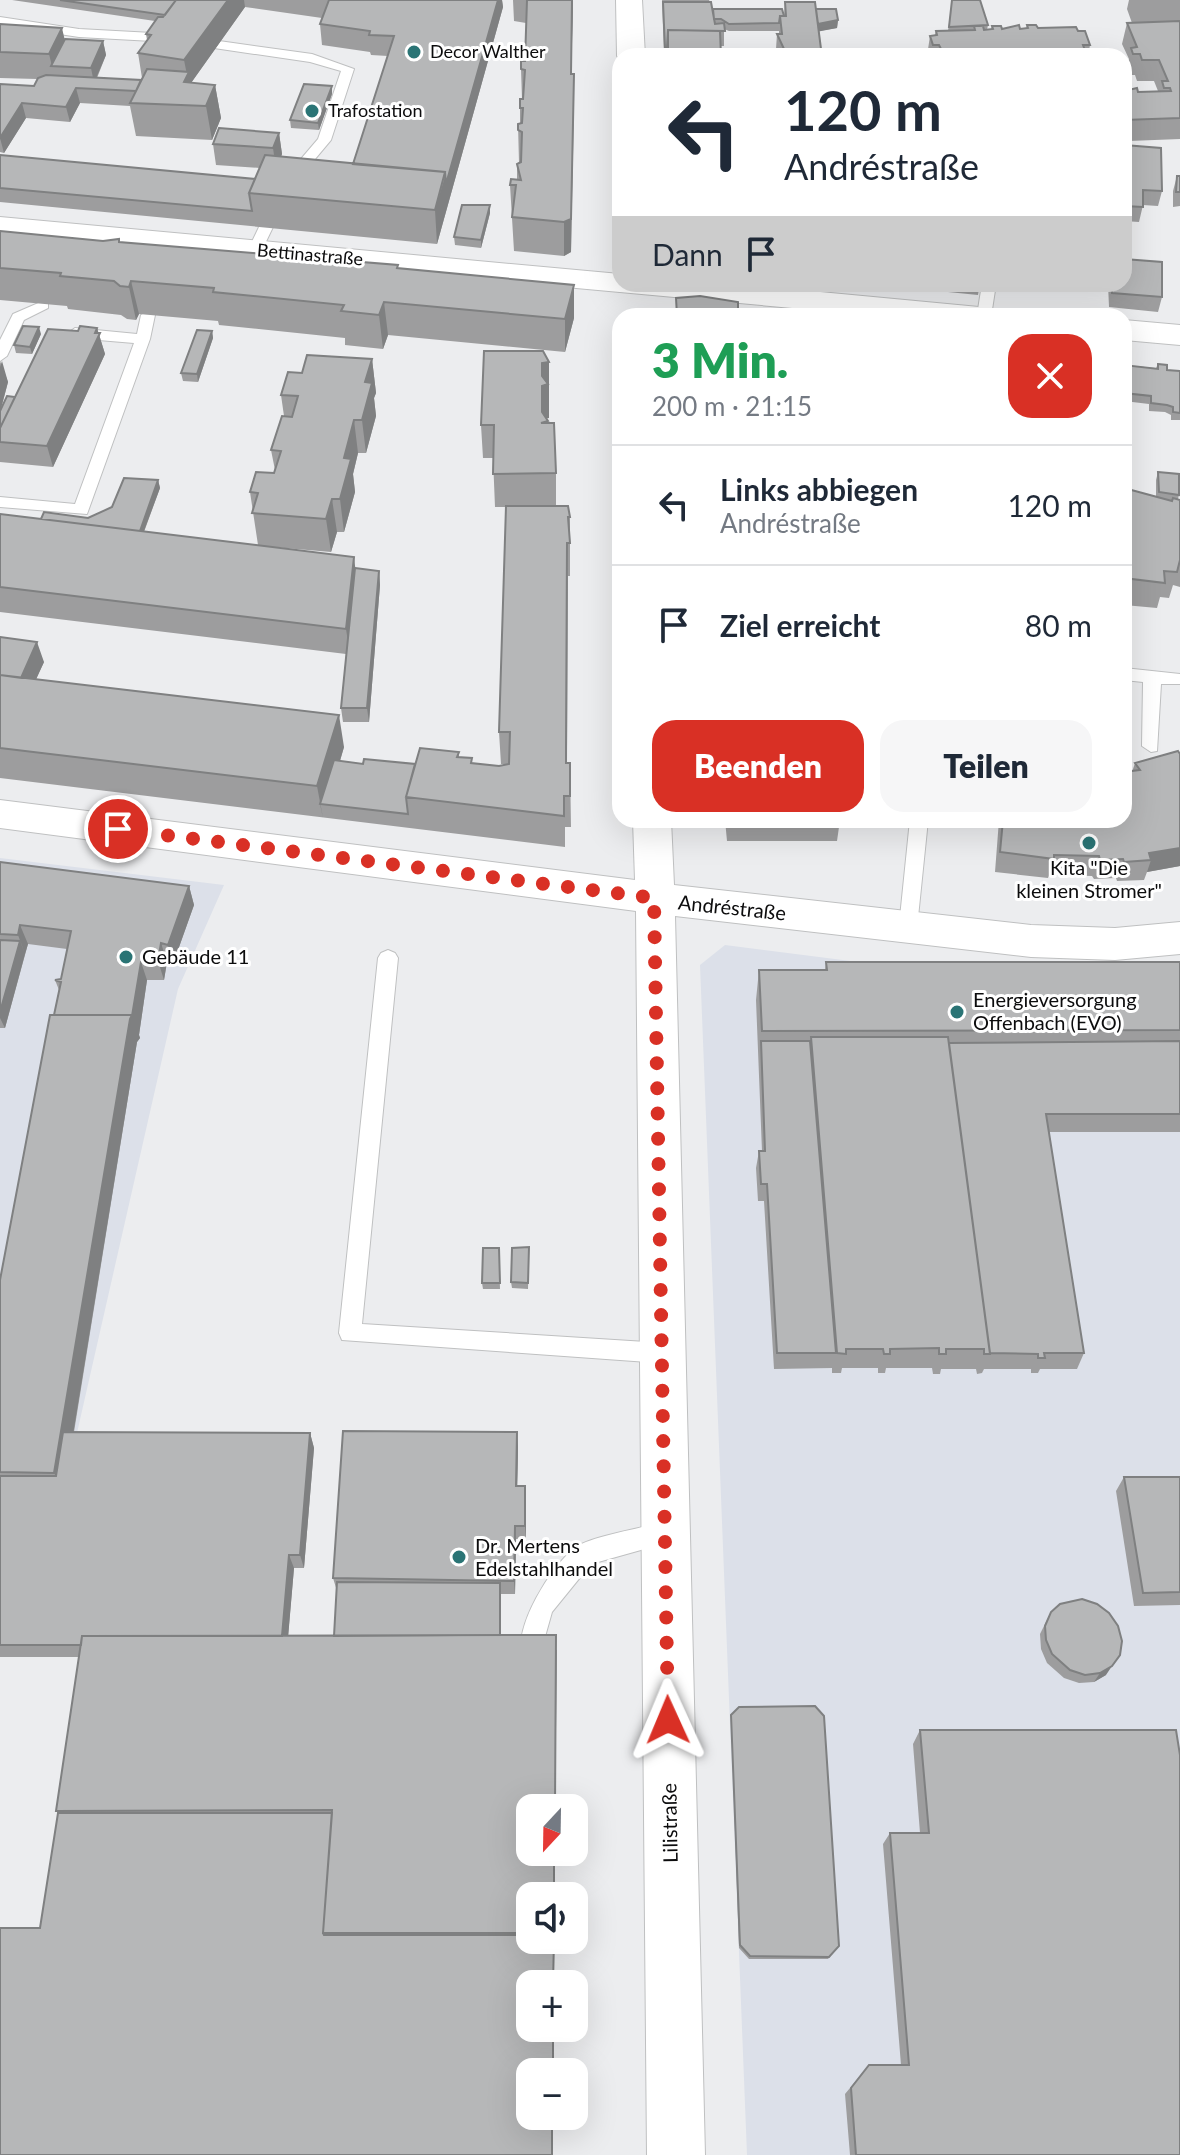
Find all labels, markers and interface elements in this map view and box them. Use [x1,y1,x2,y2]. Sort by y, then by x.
place label: Decor Walther [430,40,546,62]
marker: Decor Walther [405,43,423,61]
text: 120 m [784,76,942,143]
icon: left [652,80,756,184]
place label: Trafostation [328,99,423,121]
marker: Trafostation [303,102,321,120]
text: Andréstraße [784,144,979,188]
icon: arrive [739,232,783,276]
text: Dann [652,236,723,272]
street label: Bettinastraße [256,238,364,270]
text: 3 Min. [652,331,788,388]
button: close [1008,334,1092,418]
text: 200 m · 21:15 [652,390,812,422]
text: Links abbiegen [720,471,918,507]
icon: left [652,483,696,527]
text: 120 m [1007,487,1092,523]
text: Andréstraße [720,507,861,539]
icon: arrive [652,603,696,647]
text: Ziel erreicht [720,607,880,643]
text: 80 m [1025,607,1092,643]
button: Beenden [652,720,864,812]
button: Teilen [880,720,1092,812]
pin [84,795,152,863]
icon: arrive [96,807,140,851]
marker: Kita "Die kleinen Stromer" [1080,834,1098,852]
place label: Kita "Die kleinen Stromer" [1016,855,1162,902]
street label: Andréstraße [677,889,787,925]
place label: Gebäude 11 [142,944,249,968]
marker: Gebäude 11 [117,948,135,966]
place label: Energieversorgung Offenbach (EVO) [973,987,1137,1034]
marker: Energieversorgung Offenbach (EVO) [948,1003,966,1021]
place label: Dr. Mertens Edelstahlhandel [475,1533,613,1580]
marker: Dr. Mertens Edelstahlhandel [450,1548,468,1566]
position arrow [626,1678,710,1762]
street label: Lilistraße [656,1783,682,1863]
north arrow [516,1794,588,1866]
map controls [516,1794,588,2130]
button: sound [516,1882,588,1954]
button: + [516,1970,588,2042]
button: − [516,2058,588,2130]

